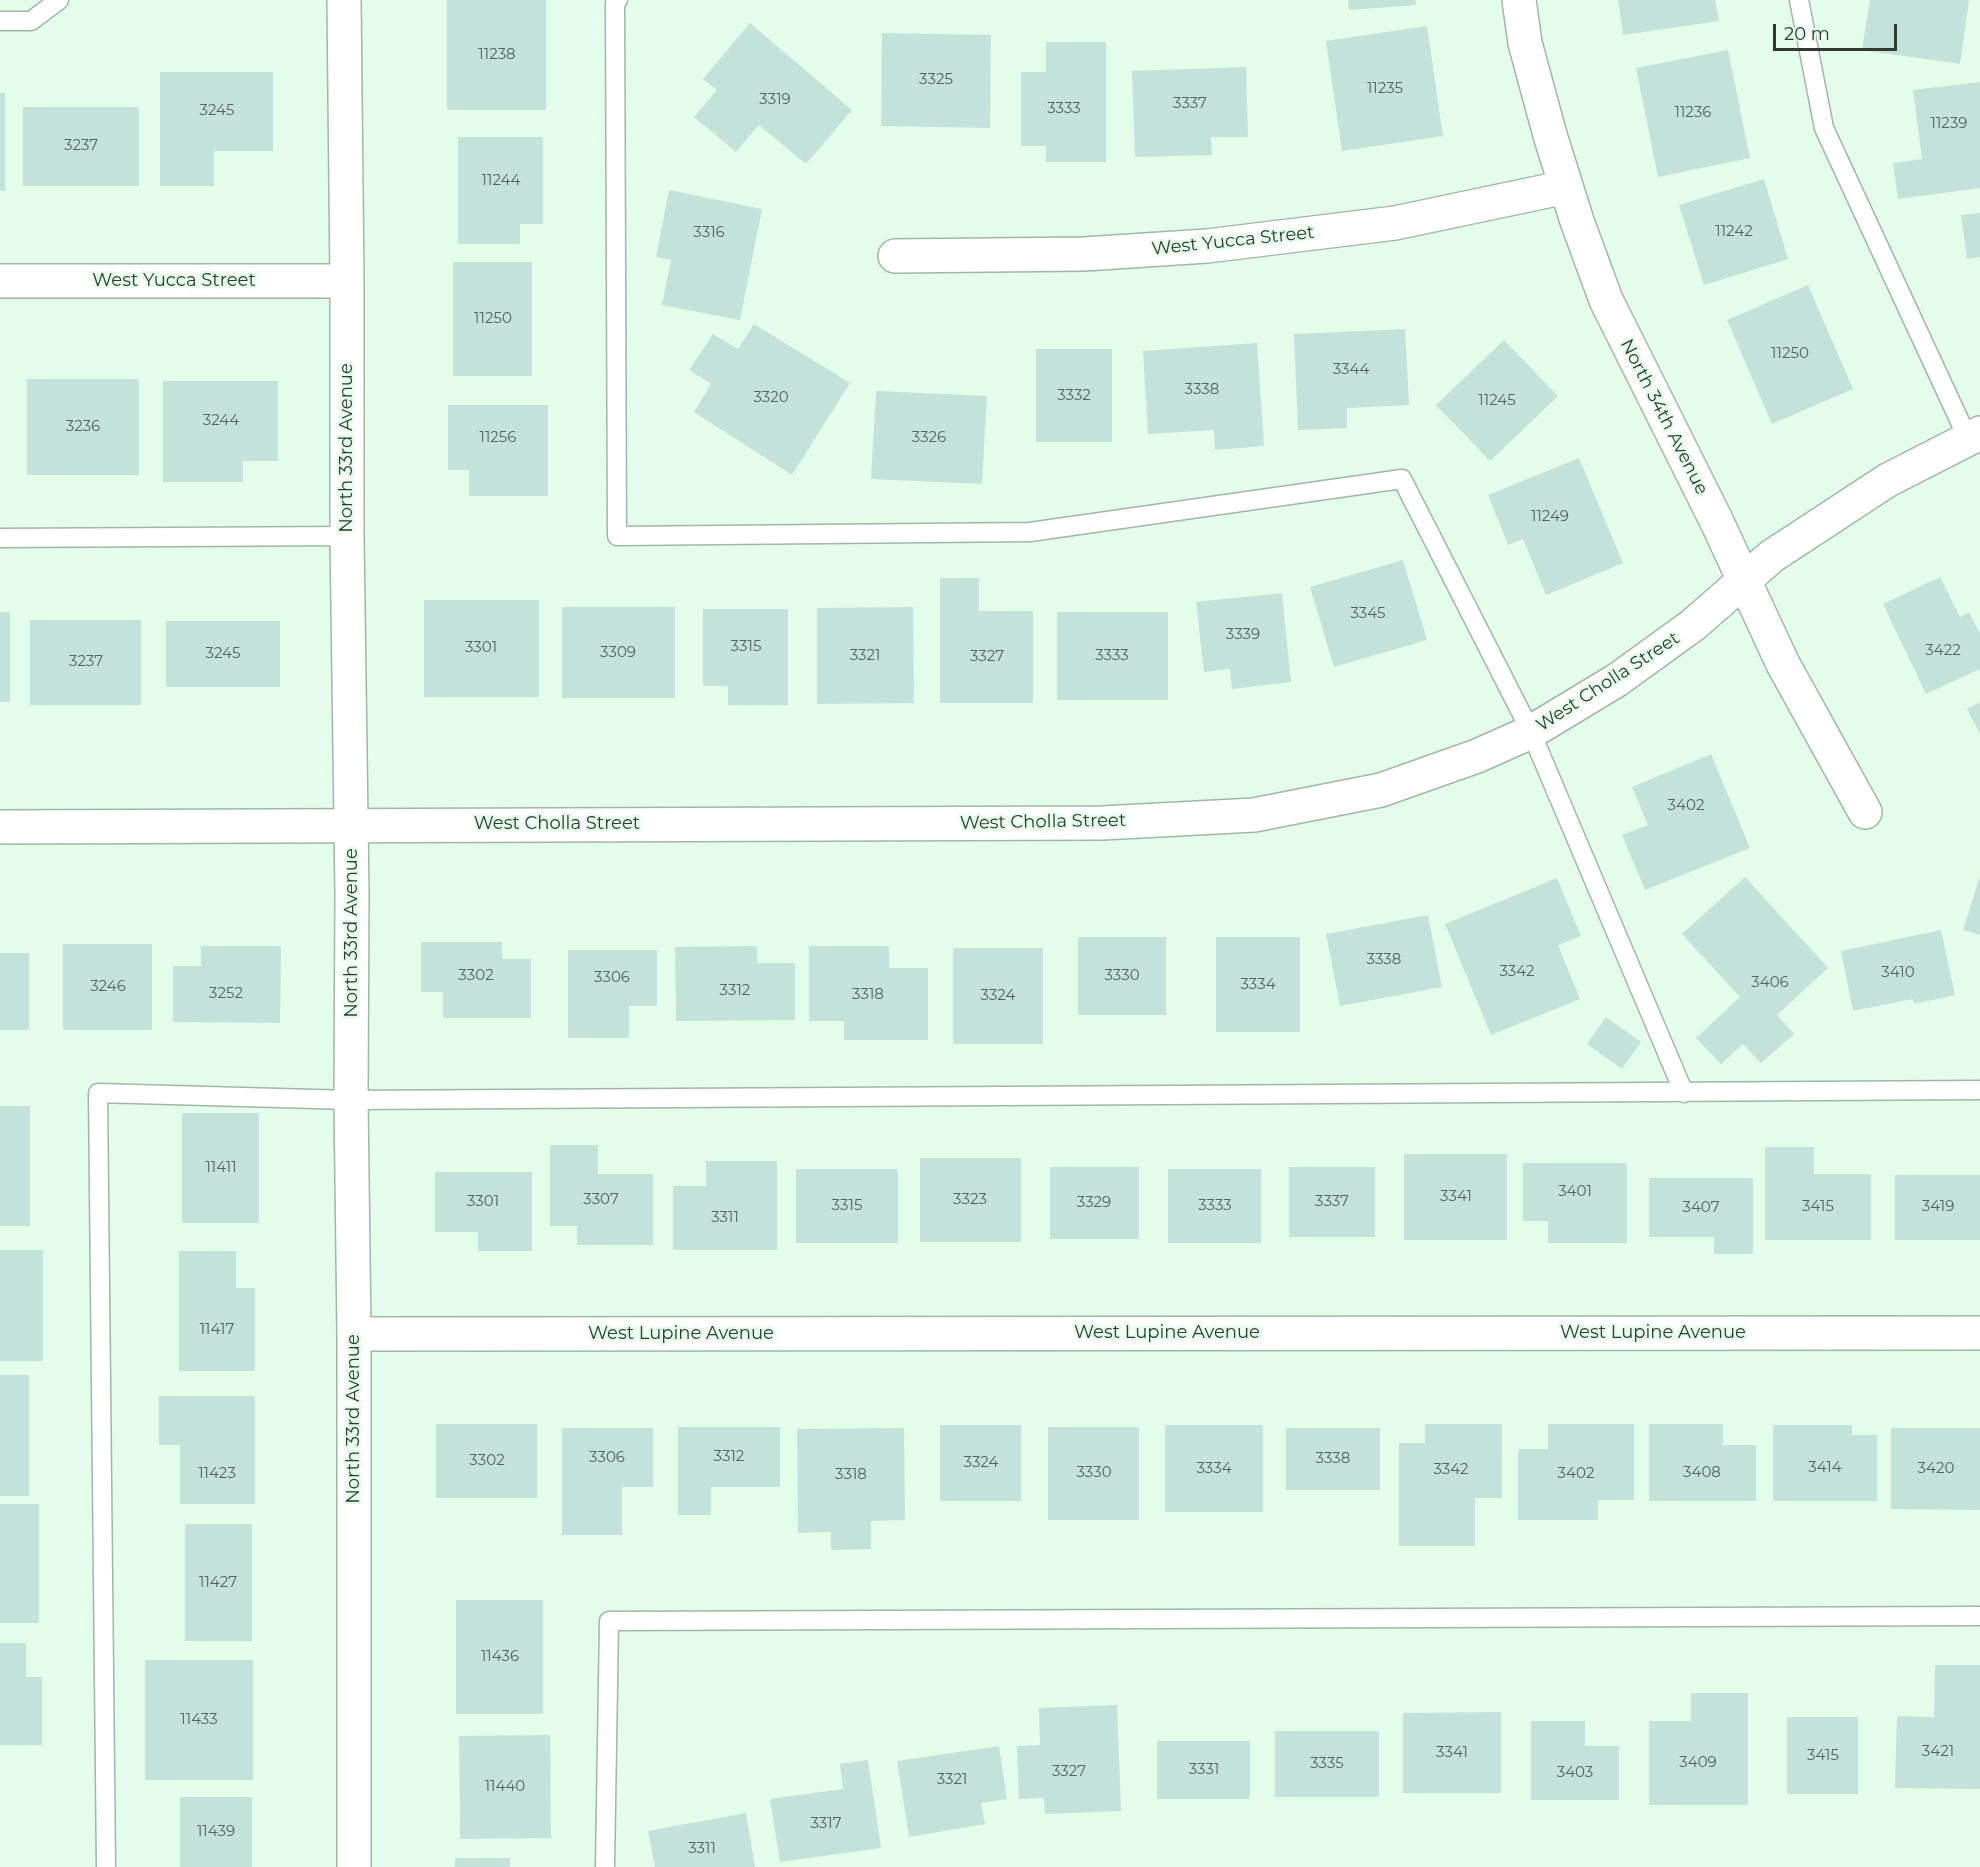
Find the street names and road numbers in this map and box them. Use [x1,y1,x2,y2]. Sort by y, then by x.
street label: West Yucca Street [1151,222,1315,260]
street label: West Yucca Street [92,270,256,292]
street label: North 34th Avenue [1615,336,1713,498]
street label: North 33rd Avenue [336,363,358,533]
street label: West Cholla Street [1532,628,1684,736]
street label: West Cholla Street [960,810,1126,834]
street label: West Cholla Street [474,813,640,835]
street label: North 33rd Avenue [341,848,363,1018]
street label: West Lupine Avenue [1074,1322,1260,1344]
street label: West Lupine Avenue [1560,1322,1746,1344]
street label: West Lupine Avenue [588,1323,774,1345]
street label: North 33rd Avenue [343,1334,365,1504]

